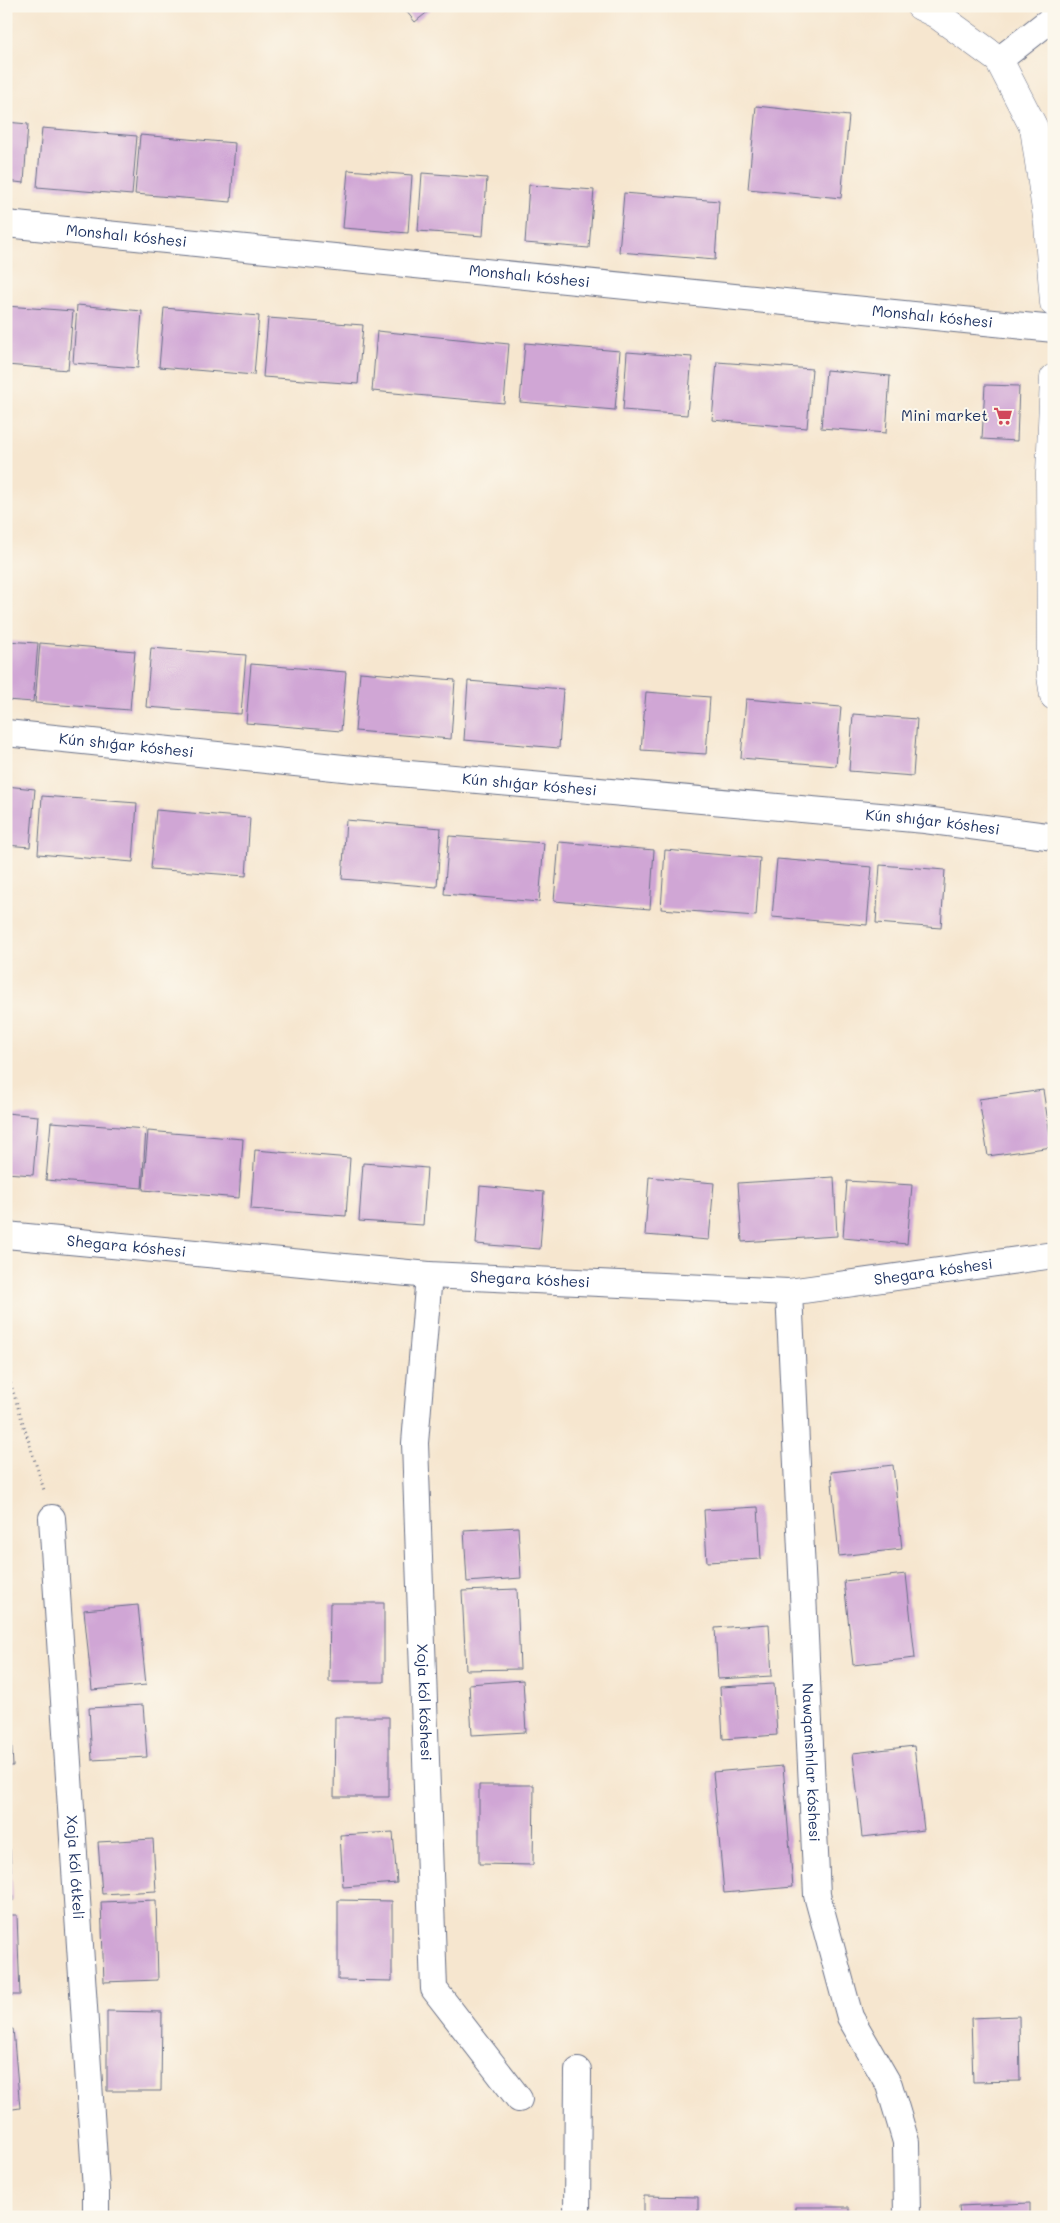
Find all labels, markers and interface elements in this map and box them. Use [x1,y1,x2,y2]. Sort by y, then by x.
street label: Monshalı kóshesi [65,219,188,251]
street label: Monshalı kóshesi [468,259,591,291]
street label: Monshalı kóshesi [871,300,994,332]
place label: Mini market [901,405,988,425]
supermarket icon: Mini market [992,405,1014,427]
street label: Kún shıǵar kóshesi [58,728,195,761]
street label: Kún shıǵar kóshesi [461,768,598,800]
street label: Kún shıǵar kóshesi [865,804,1001,839]
street label: Shegara kóshesi [66,1230,187,1261]
street label: Shegara kóshesi [872,1253,994,1289]
street label: Shegara kóshesi [470,1266,590,1292]
street label: Xoja kól kóshesi [413,1643,437,1761]
street label: Nawqanshılar kóshesi [798,1682,826,1842]
street label: Xoja kól ótkeli [62,1814,89,1920]

